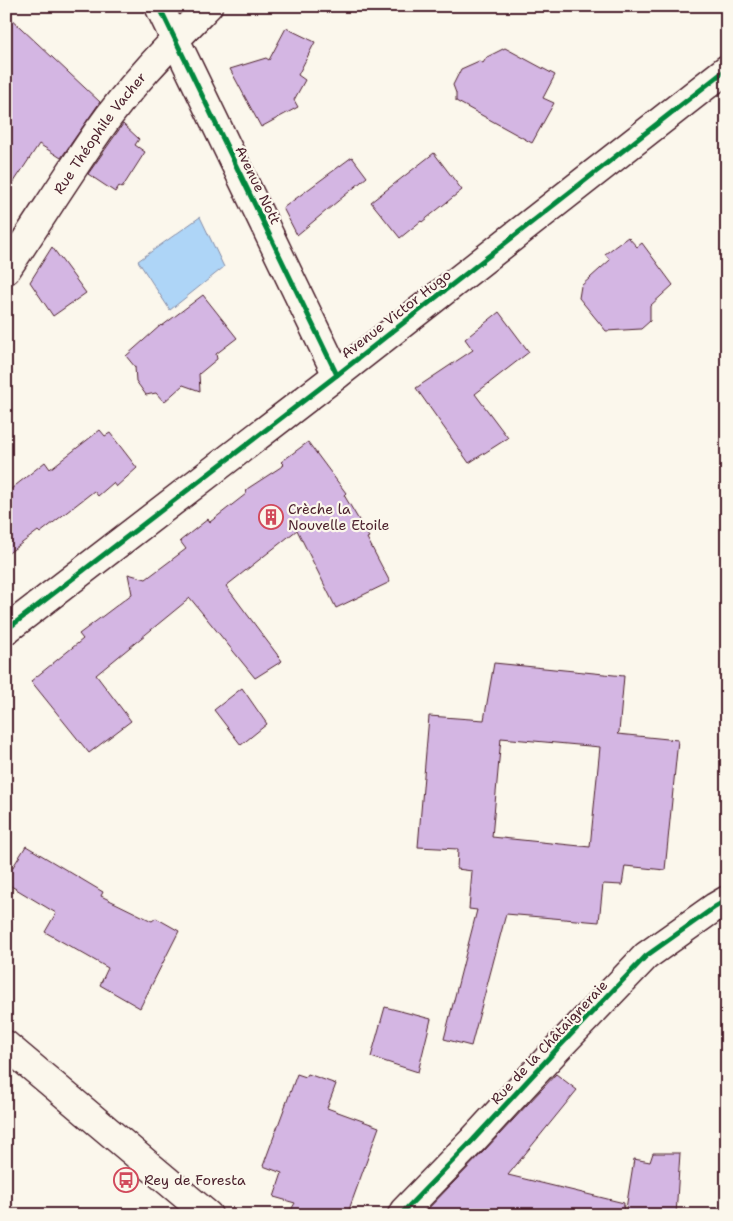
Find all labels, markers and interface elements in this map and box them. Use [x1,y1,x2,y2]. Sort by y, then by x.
street label: Rue Théophile Vacher [49,68,150,198]
street label: Avenue Nott [231,143,285,227]
street label: Avenue Victor Hugo [337,265,455,363]
place label: Crèche la Nouvelle Etoile [288,500,390,534]
building icon: Crèche la Nouvelle Etoile [258,504,284,530]
street label: Rue de la Châtaigneraie [487,976,611,1108]
bus stop icon: Rey de Foresta [113,1167,139,1193]
place label: Rey de Foresta [144,1171,246,1189]

